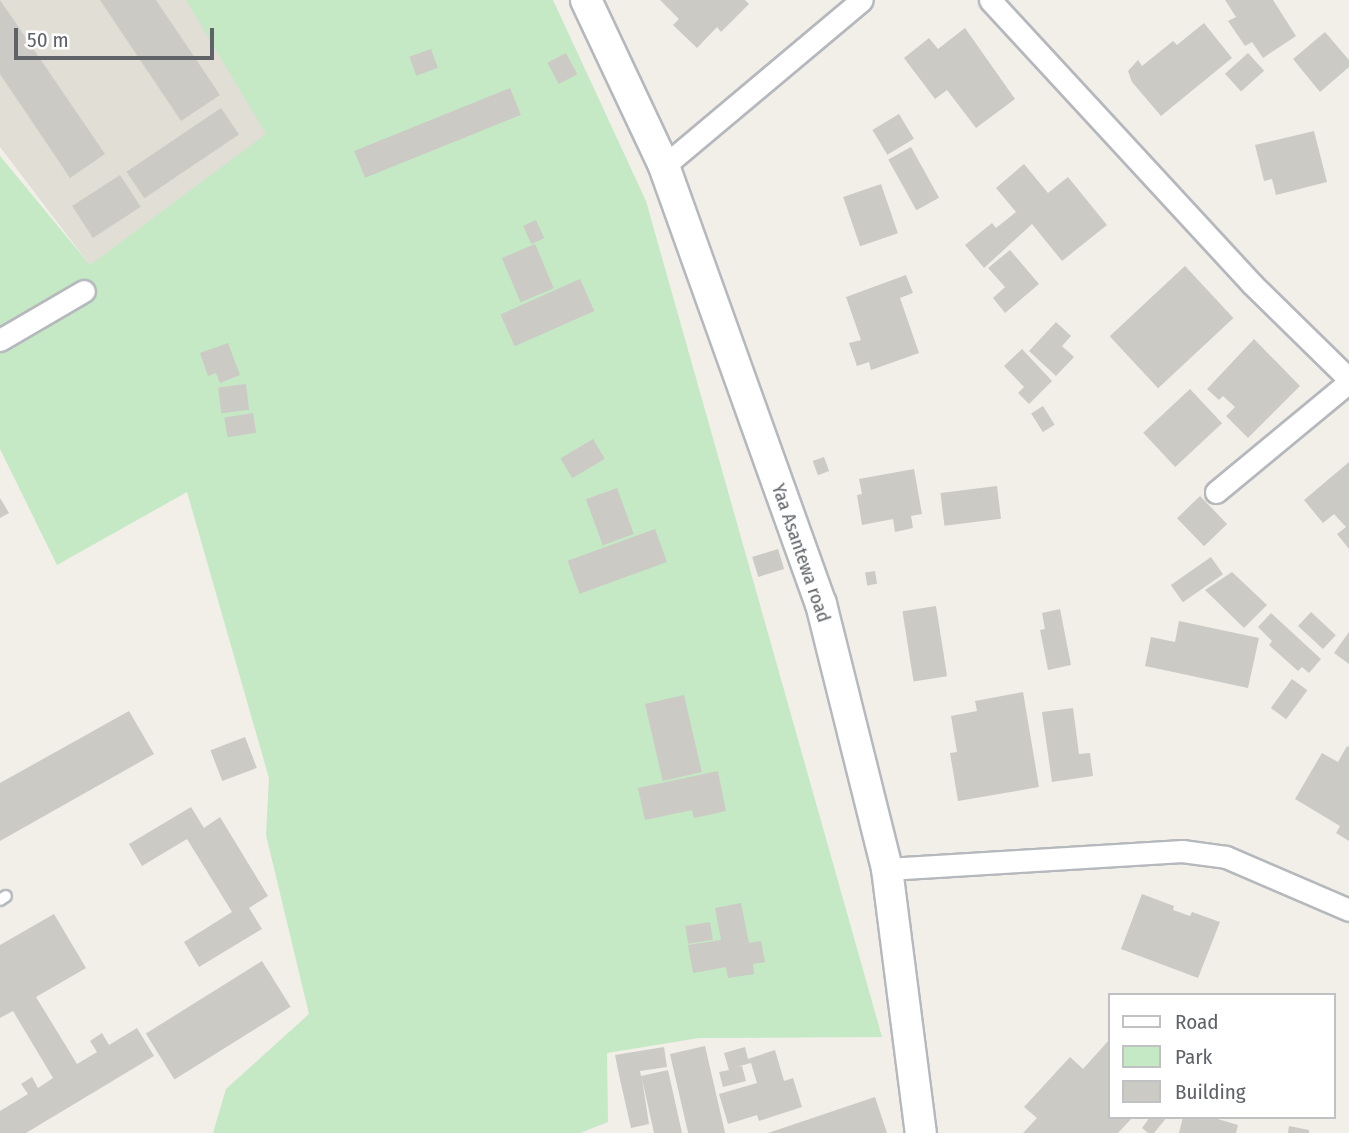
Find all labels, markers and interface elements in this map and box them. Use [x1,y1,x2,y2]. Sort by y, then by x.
scale bar [18,14,217,58]
text: 50 m [27,27,69,53]
street label: Yaa Asantewa road [767,481,835,625]
legend [1108,993,1335,1119]
text: Road [1175,1009,1219,1035]
text: Park [1175,1044,1212,1070]
text: Building [1175,1079,1246,1105]

